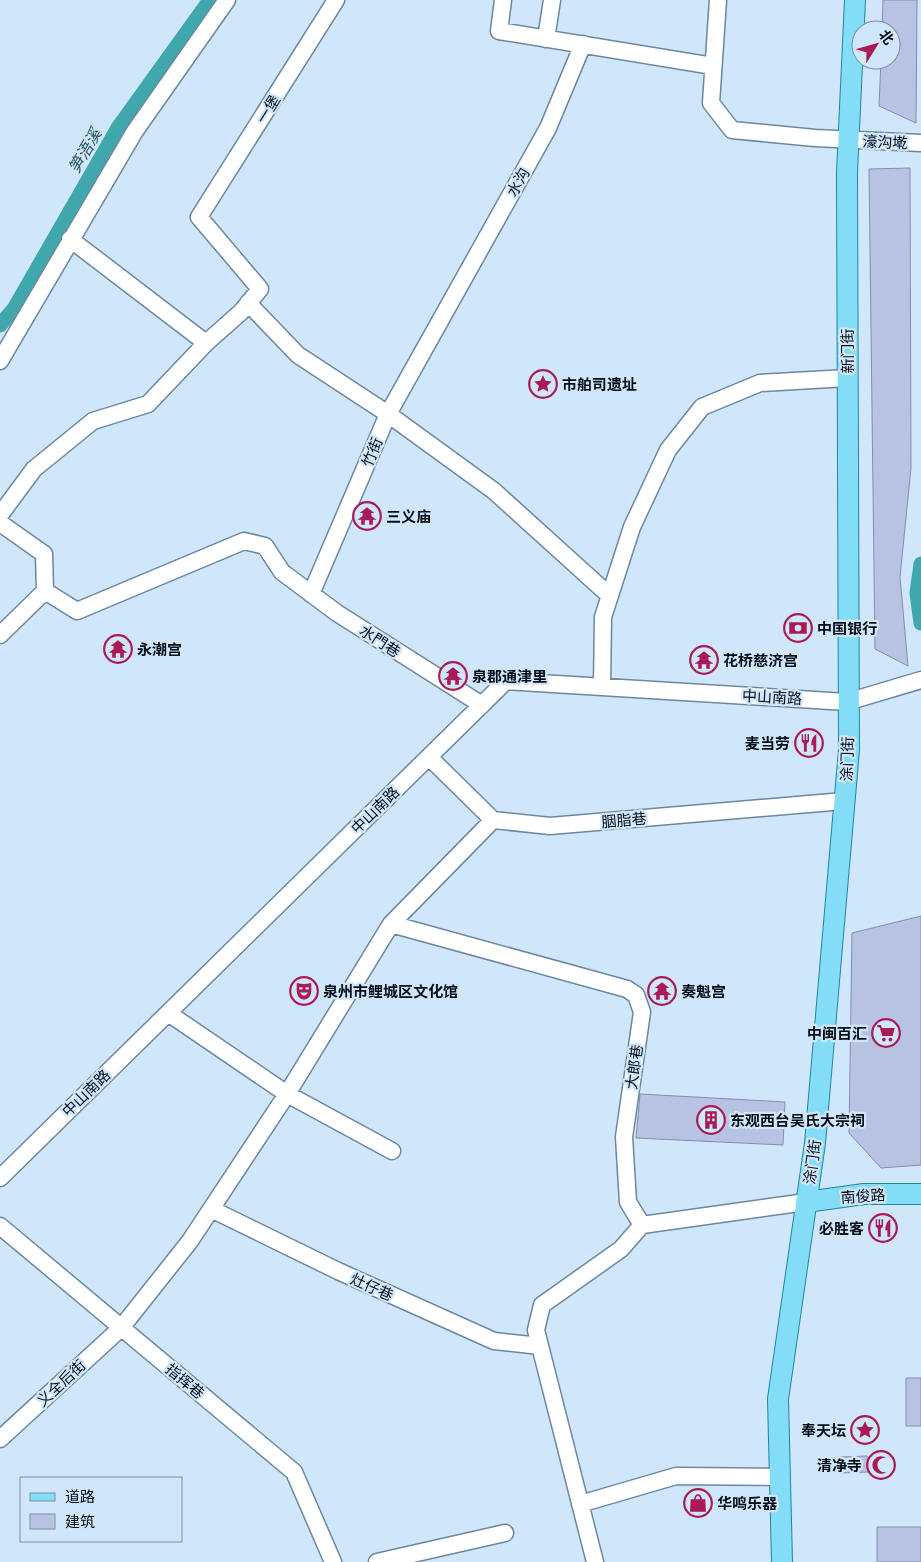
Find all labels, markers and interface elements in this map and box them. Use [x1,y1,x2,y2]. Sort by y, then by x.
north arrow [851,20,901,70]
text: 北 [875,26,898,48]
street label: 一堡 [252,91,284,127]
water label: 笋浯溪 [64,123,107,177]
street label: 濠沟墘 [862,132,908,152]
street label: 水沟 [502,164,534,200]
street label: 新门街 [838,328,857,374]
place icon: 市舶司遗址 [528,369,558,399]
place label: 市舶司遗址 [562,375,637,394]
street label: 竹街 [357,434,387,470]
temple icon: 三义庙 [352,501,382,531]
place label: 三义庙 [386,507,431,526]
bank icon: 中国银行 [783,613,813,643]
place label: 中国银行 [817,619,877,638]
street label: 水門巷 [356,621,404,661]
temple icon: 永潮宫 [103,634,133,664]
place label: 永潮宫 [137,640,182,659]
temple icon: 花桥慈济宫 [689,645,719,675]
place label: 花桥慈济宫 [723,651,798,670]
temple icon: 泉郡通津里 [438,661,468,691]
place label: 泉郡通津里 [472,667,547,686]
street label: 中山南路 [742,686,802,708]
restaurant icon: 麦当劳 [794,728,824,758]
place label: 麦当劳 [745,734,790,753]
street label: 涂门街 [837,736,857,782]
street label: 中山南路 [347,782,403,838]
street label: 胭脂巷 [601,809,647,831]
theatre icon: 泉州市鲤城区文化馆 [289,976,319,1006]
temple icon: 奏魁宫 [647,976,677,1006]
place label: 泉州市鲤城区文化馆 [323,982,458,1001]
place label: 奏魁宫 [681,982,726,1001]
supermarket icon: 中闽百汇 [871,1018,901,1048]
place label: 中闽百汇 [807,1024,867,1043]
street label: 大郎巷 [621,1043,647,1091]
street label: 中山南路 [58,1065,114,1121]
building icon: 东观西台吴氏大宗祠 [696,1105,726,1135]
place label: 东观西台吴氏大宗祠 [730,1111,865,1130]
street label: 涂门街 [799,1138,825,1186]
street label: 南俊路 [840,1185,886,1207]
restaurant icon: 必胜客 [868,1213,898,1243]
place label: 必胜客 [819,1219,864,1238]
street label: 灶仔巷 [348,1269,396,1305]
street label: 义全后街 [33,1356,89,1410]
street label: 指挥巷 [162,1359,208,1403]
place icon: 奉天坛 [850,1415,880,1445]
place label: 奉天坛 [801,1421,846,1440]
mosque icon: 清净寺 [866,1450,896,1480]
place label: 清净寺 [817,1456,862,1475]
legend [20,1477,182,1542]
text: 道路 [65,1487,95,1506]
shop icon: 华鸣乐器 [683,1488,713,1518]
place label: 华鸣乐器 [717,1494,778,1513]
text: 建筑 [65,1512,95,1531]

